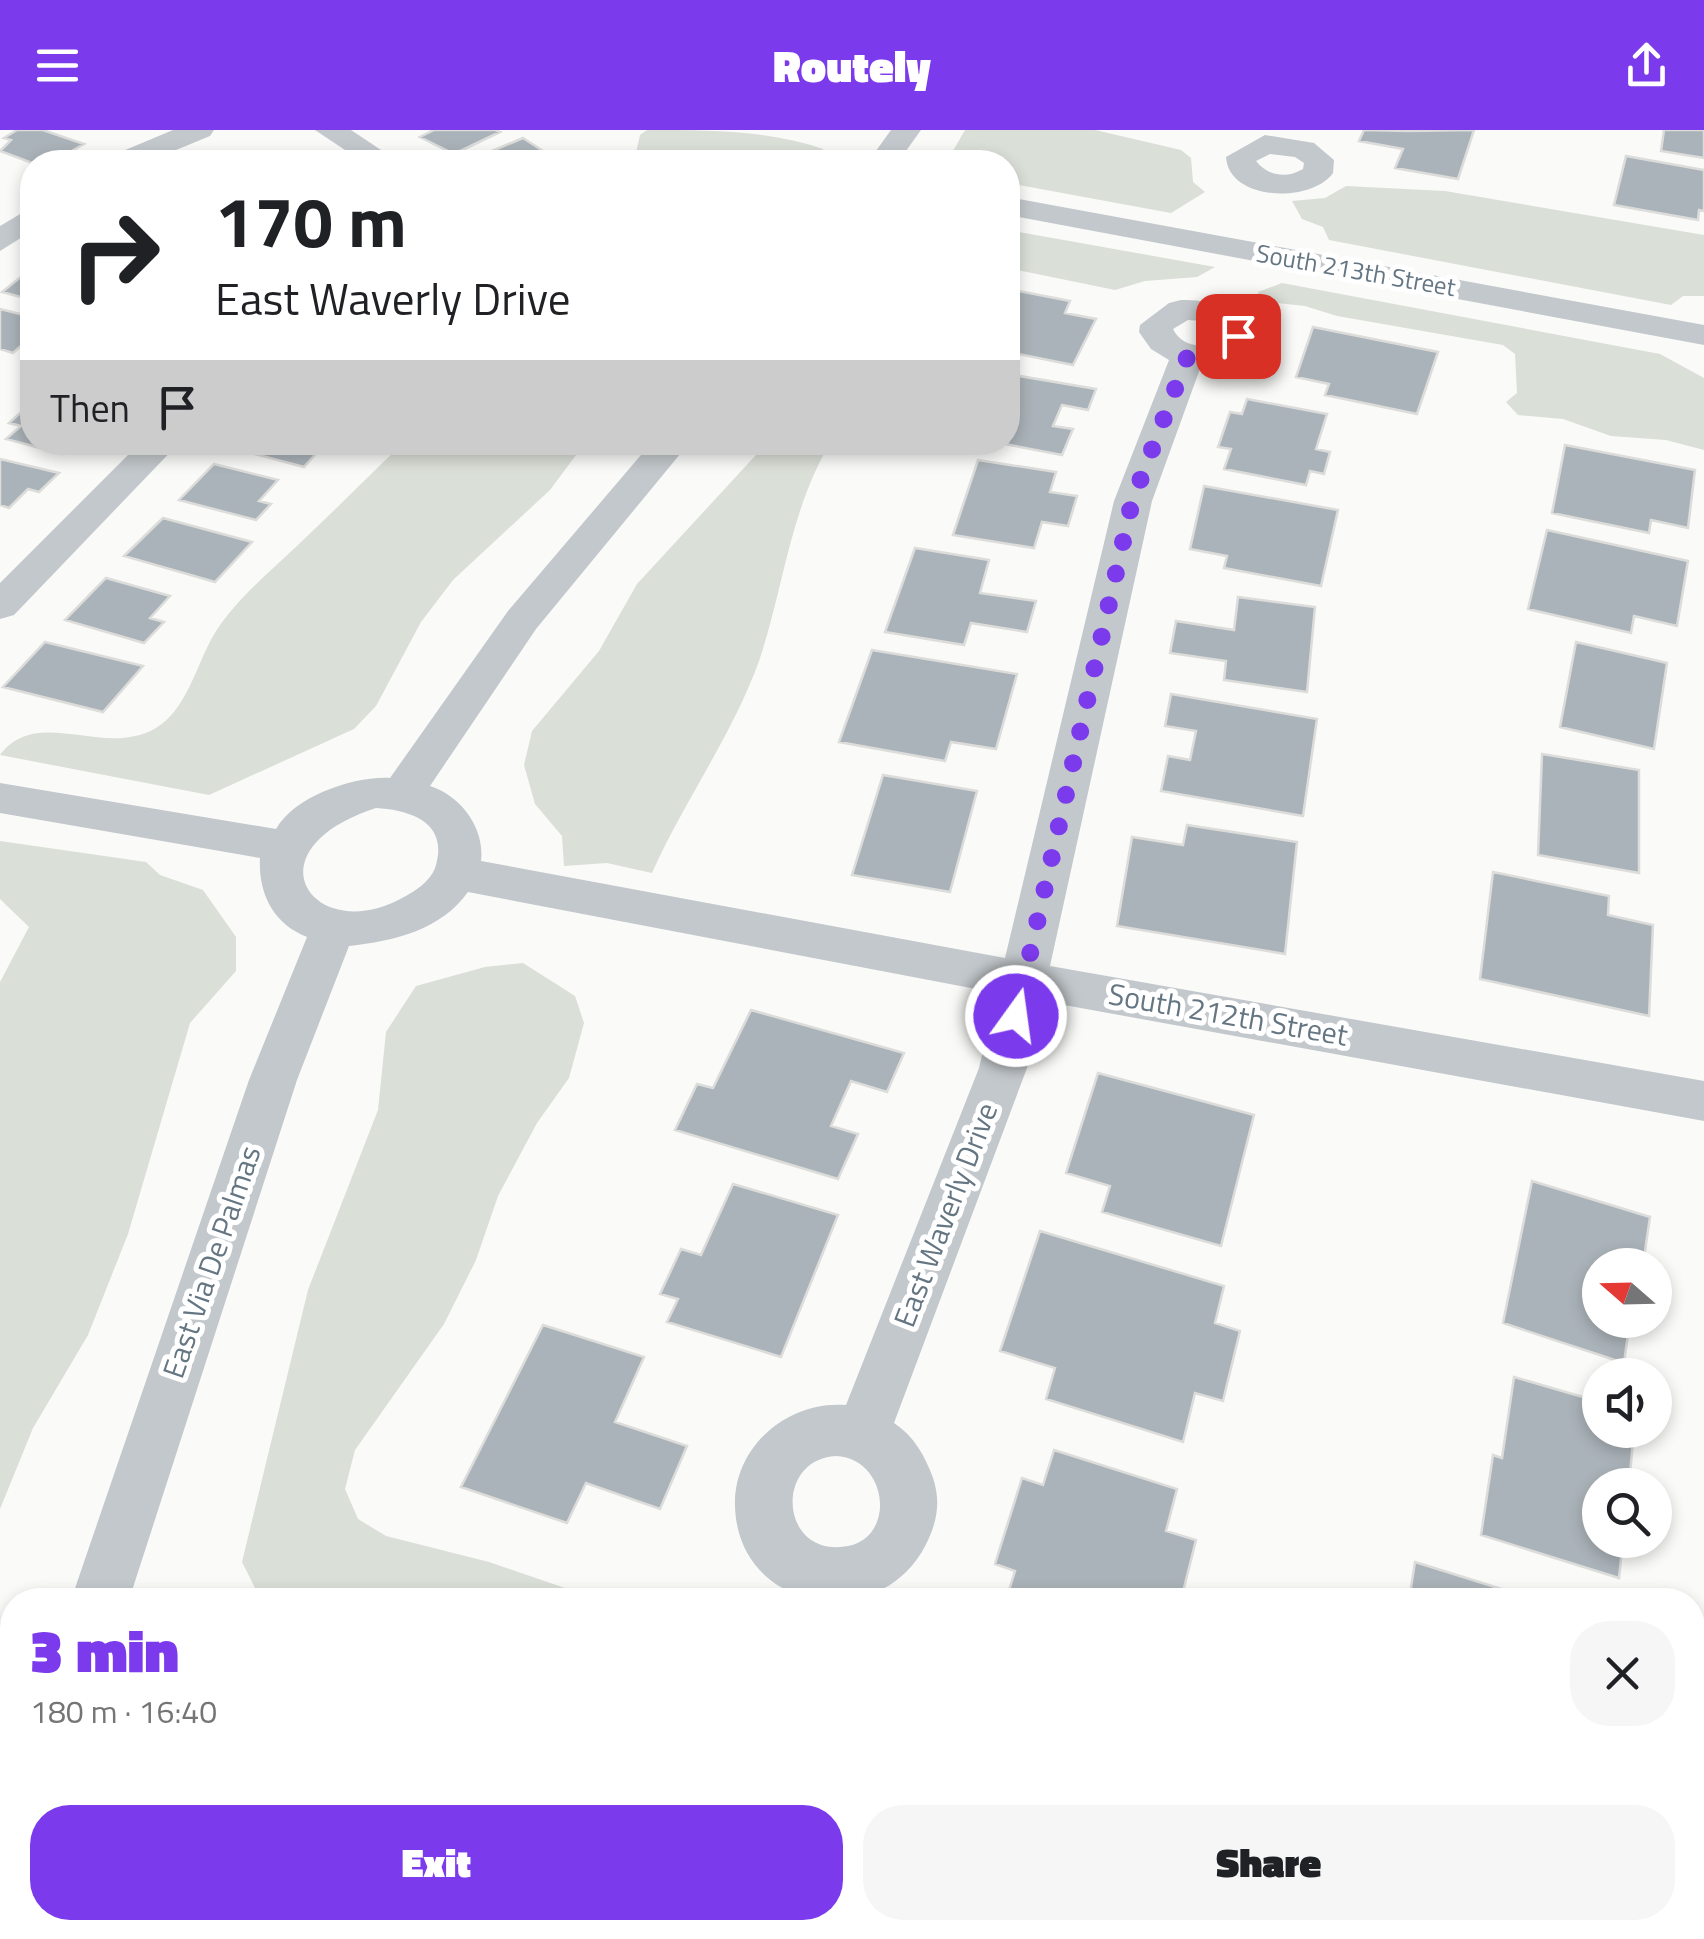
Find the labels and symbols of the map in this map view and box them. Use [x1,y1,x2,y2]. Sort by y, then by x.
street label: South 213th Street [1253,234,1459,306]
pin [1196,294,1281,379]
position arrow [964,964,1068,1068]
street label: South 212th Street [1105,970,1352,1058]
street label: East Waverly Drive [881,1096,1009,1334]
street label: East Via De Palmas [150,1139,272,1384]
north arrow [1582,1248,1672,1338]

